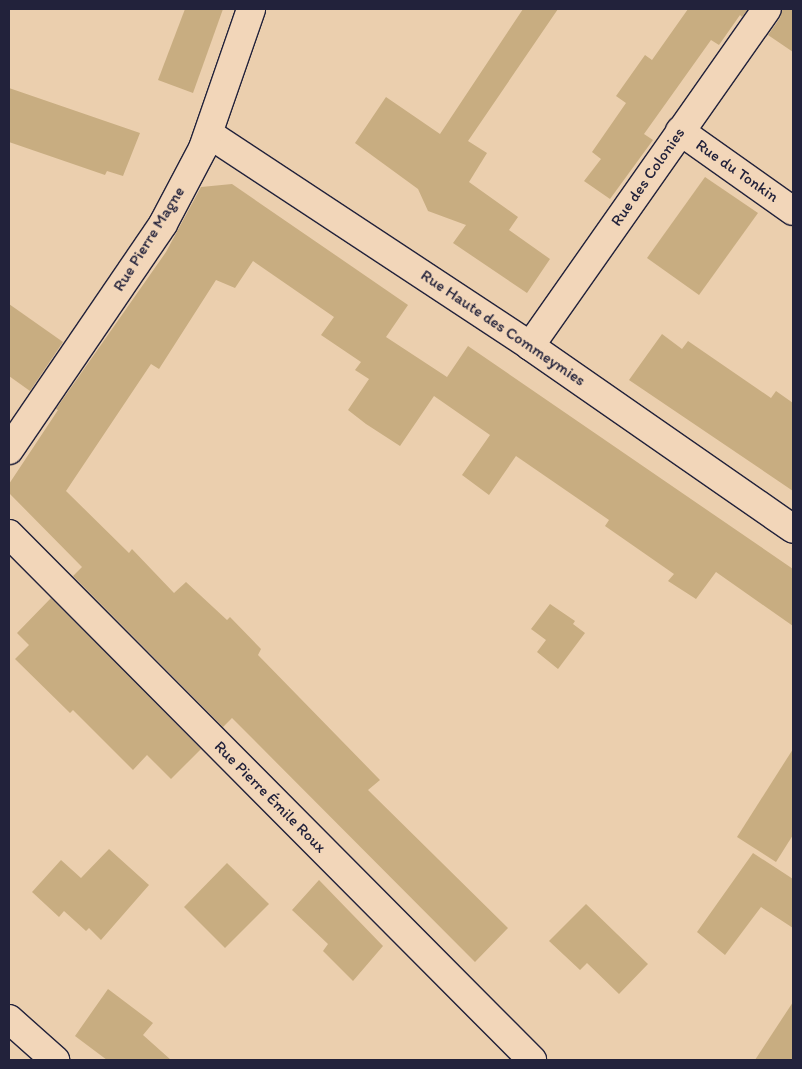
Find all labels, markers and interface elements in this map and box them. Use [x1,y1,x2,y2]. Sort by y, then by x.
street label: Rue des Colonies [607,124,689,230]
street label: Rue du Tonkin [692,135,782,207]
street label: Rue Pierre Magne [109,183,189,295]
street label: Rue Haute des Commeymies [417,266,589,390]
street label: Rue Pierre Émile Roux [210,737,330,857]

